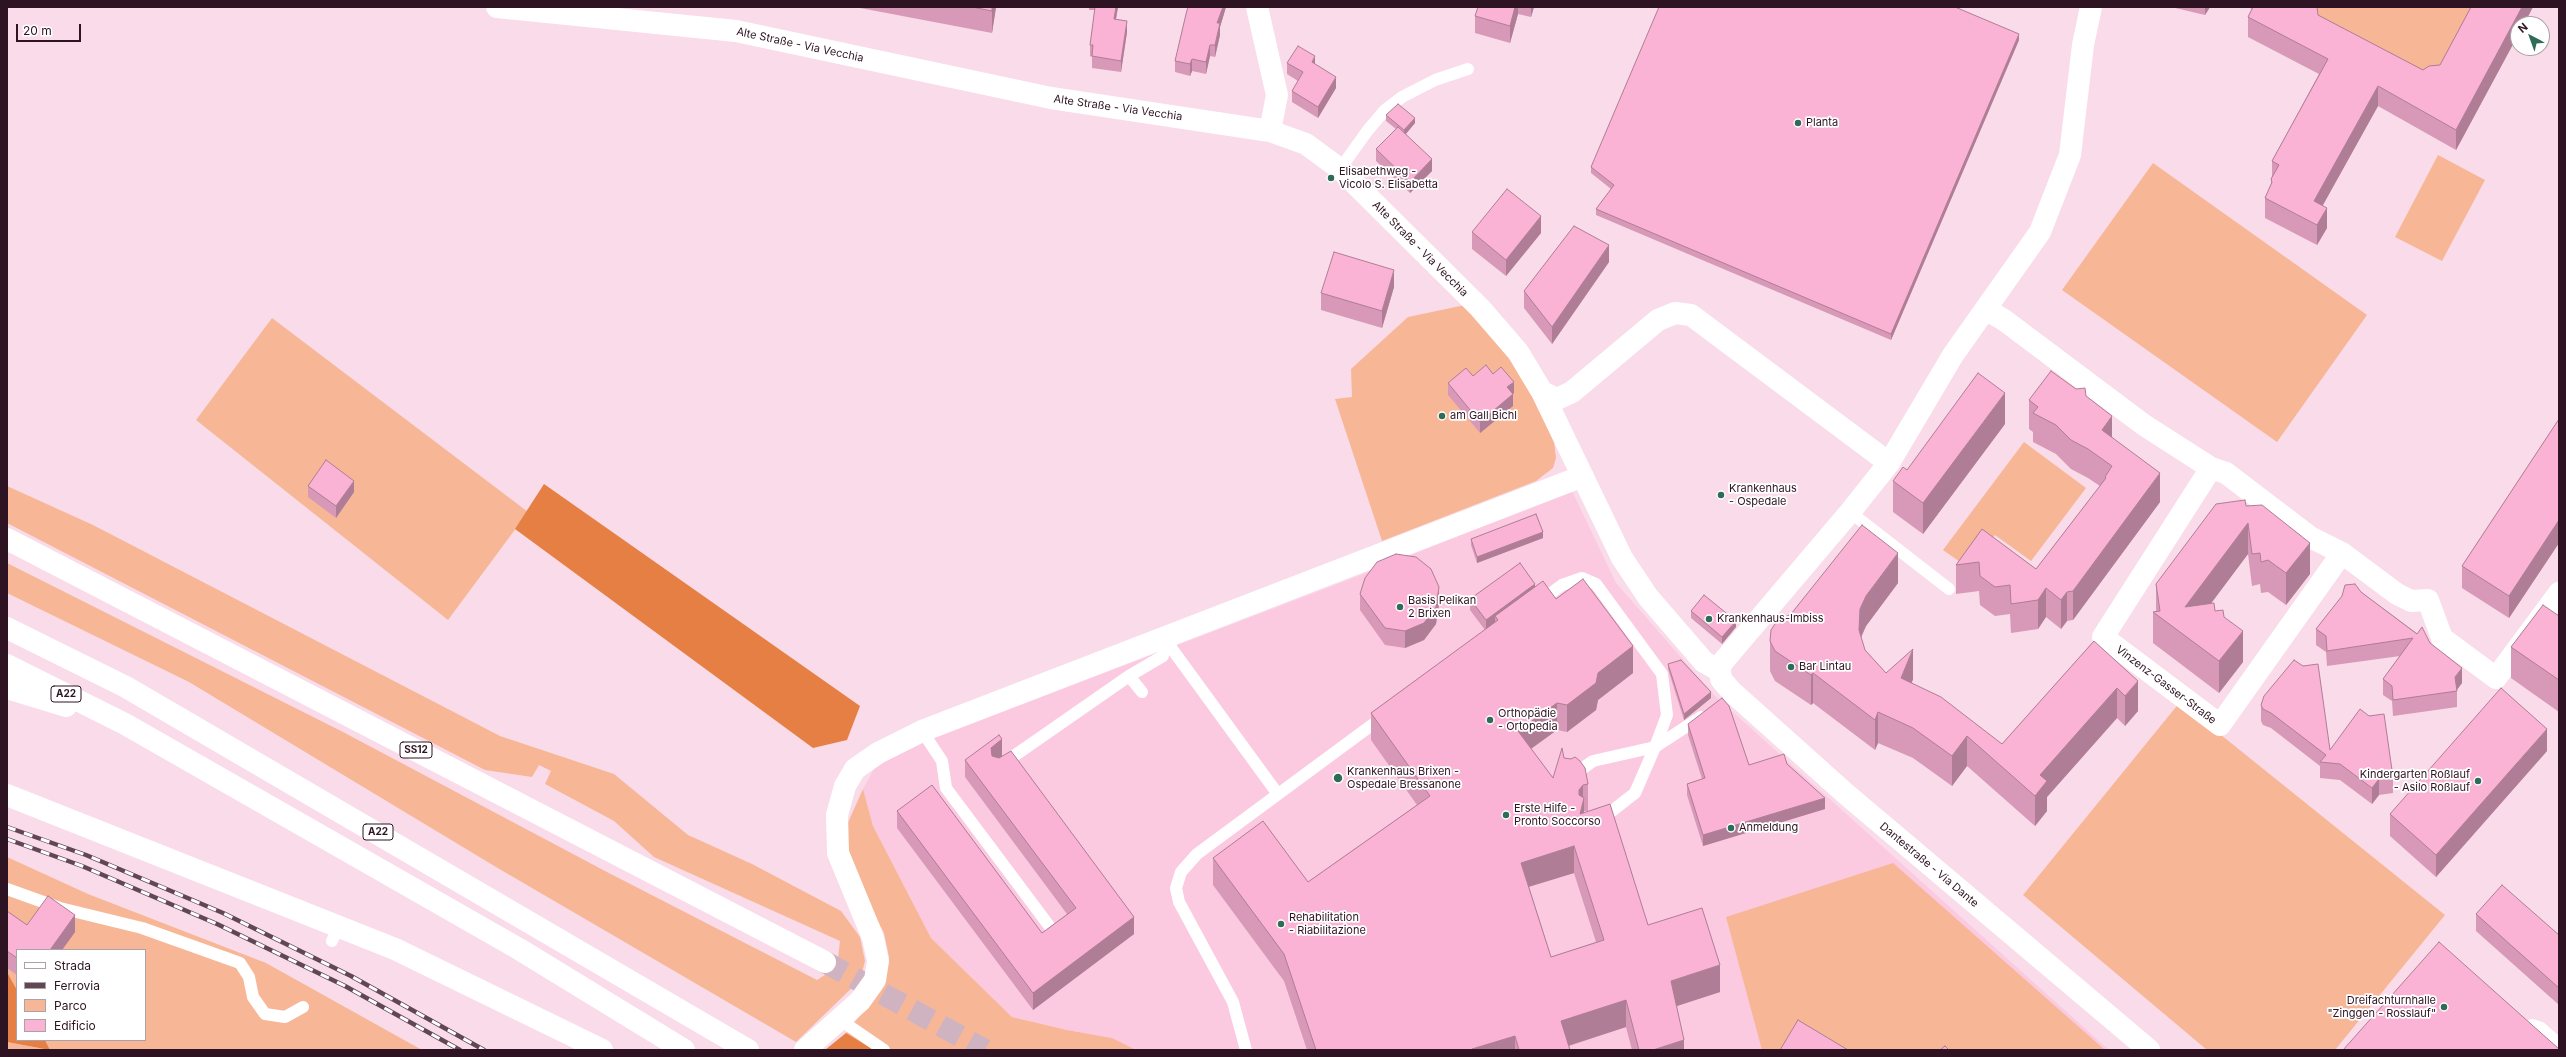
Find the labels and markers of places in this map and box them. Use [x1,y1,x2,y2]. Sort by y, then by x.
place label: Planta [1806,116,1838,130]
marker: Planta [1793,118,1803,128]
place label: Elisabethweg - Vicolo S. Elisabetta [1339,165,1438,191]
marker: Elisabethweg - Vicolo S. Elisabetta [1326,173,1336,183]
place label: am Gall Bichl [1450,409,1517,423]
marker: am Gall Bichl [1437,411,1447,421]
place label: Krankenhaus - Ospedale [1729,482,1797,508]
marker: Krankenhaus - Ospedale [1716,490,1726,500]
place label: Basis Pelikan 2 Brixen [1408,594,1476,620]
marker: Basis Pelikan 2 Brixen [1395,602,1405,612]
place label: Krankenhaus-Imbiss [1717,612,1824,626]
marker: Krankenhaus-Imbiss [1704,614,1714,624]
place label: Bar Lintau [1799,660,1851,674]
marker: Bar Lintau [1786,662,1796,672]
place label: Orthopädie - Ortopedia [1498,707,1558,733]
marker: Orthopädie - Ortopedia [1485,715,1495,725]
place label: Krankenhaus Brixen - Ospedale Bressanone [1347,765,1461,791]
place label: Kindergarten Roßlauf - Asilo Roßlauf [2360,768,2470,794]
marker: Krankenhaus Brixen - Ospedale Bressanone [1332,772,1344,784]
marker: Kindergarten Roßlauf - Asilo Roßlauf [2473,776,2483,786]
place label: Erste Hilfe - Pronto Soccorso [1514,802,1601,828]
marker: Erste Hilfe - Pronto Soccorso [1501,810,1511,820]
place label: Anmeldung [1739,821,1798,835]
marker: Anmeldung [1726,823,1736,833]
place label: Rehabilitation - Riabilitazione [1289,911,1366,937]
marker: Rehabilitation - Riabilitazione [1276,919,1286,929]
place label: Dreifachturnhalle "Zinggen - Rosslauf" [2327,994,2436,1020]
marker: Dreifachturnhalle "Zinggen - Rosslauf" [2439,1002,2449,1012]

